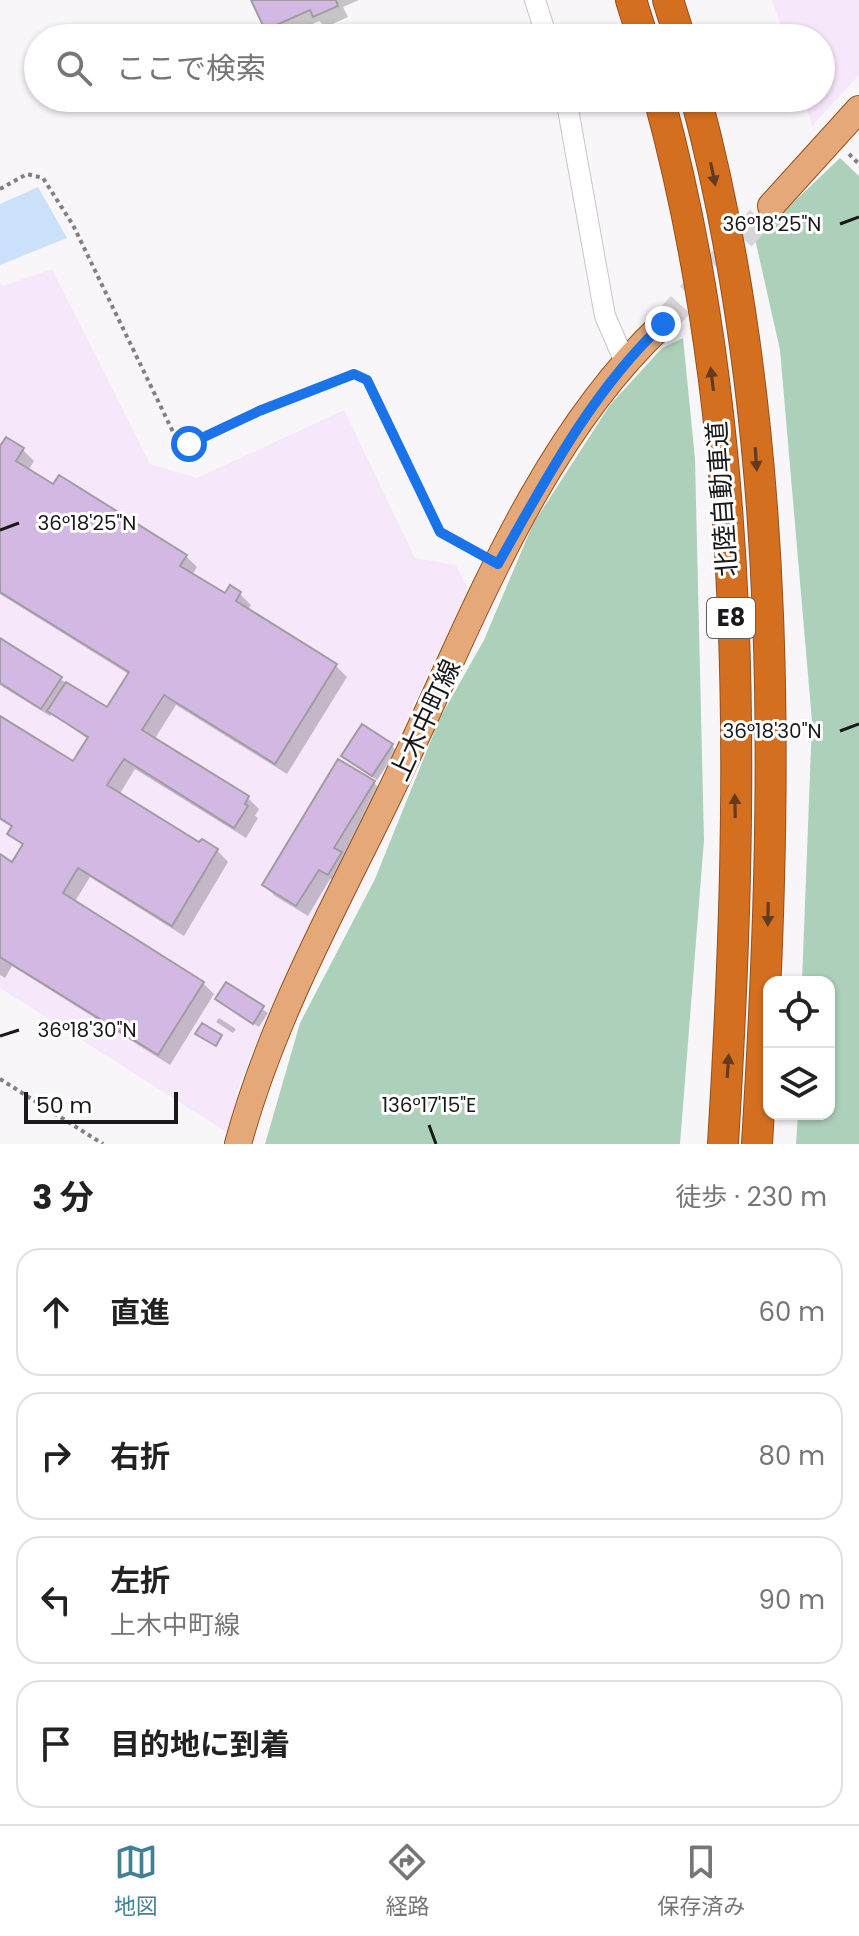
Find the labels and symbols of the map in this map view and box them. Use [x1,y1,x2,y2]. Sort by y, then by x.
one-way arrow [708,162,720,187]
text: 36°18'25"N [723,210,821,238]
route end [645,306,681,342]
one-way arrow [705,366,718,391]
street label: 北陸自動車道 [699,420,745,578]
route start [171,426,207,462]
one-way arrow [750,446,763,471]
text: 36°18'25"N [38,509,136,537]
road number: E8 [707,598,755,638]
street label: 上木中町線 [381,653,469,787]
text: 36°18'30"N [722,717,822,745]
one-way arrow [728,793,741,818]
one-way arrow [761,902,774,927]
text: 36°18'30"N [37,1016,137,1044]
one-way arrow [721,1053,734,1078]
scale bar [24,1088,178,1124]
text: 136°17'15"E [382,1091,476,1119]

